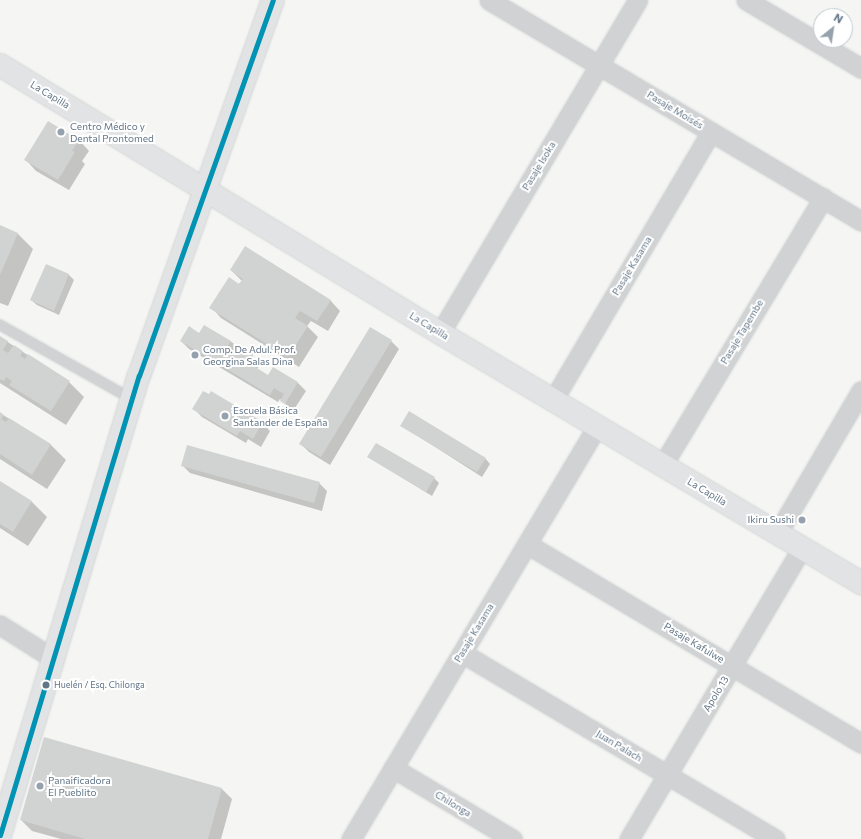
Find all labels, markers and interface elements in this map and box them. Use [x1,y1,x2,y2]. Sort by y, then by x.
north arrow [813,8,853,48]
text: N [832,10,846,26]
street label: La Capilla [28,79,72,111]
street label: Pasaje Moisés [645,89,705,131]
place label: Centro Médico y Dental Prontomed [70,120,154,144]
marker: Centro Médico y Dental Prontomed [55,126,67,138]
street label: Pasaje Isoka [520,139,558,193]
street label: Pasaje Kasama [610,234,654,298]
street label: Pasaje Tapembe [718,298,766,366]
street label: La Capilla [407,310,451,342]
place label: Comp. De Adul. Prof. Georgina Salas Dina [203,343,296,366]
marker: Comp. De Adul. Prof. Georgina Salas Dina [190,350,200,360]
place label: Escuela Básica Santander de España [233,404,327,428]
marker: Escuela Básica Santander de España [220,411,230,421]
street label: La Capilla [685,476,729,508]
place label: Ikiru Sushi [747,514,794,526]
marker: Ikiru Sushi [797,515,807,525]
street label: Pasaje Kasama [452,601,496,665]
street label: Pasaje Kafulwe [662,620,726,666]
street label: Apolo 13 [701,674,731,714]
marker: Huelén / Esq. Chilonga [41,680,51,690]
place label: Huelén / Esq. Chilonga [54,680,145,690]
street label: Juan Palach [594,728,644,764]
place label: Panaificadora El Pueblito [48,774,111,798]
marker: Panaificadora El Pueblito [35,781,45,791]
street label: Chilonga [433,789,473,819]

